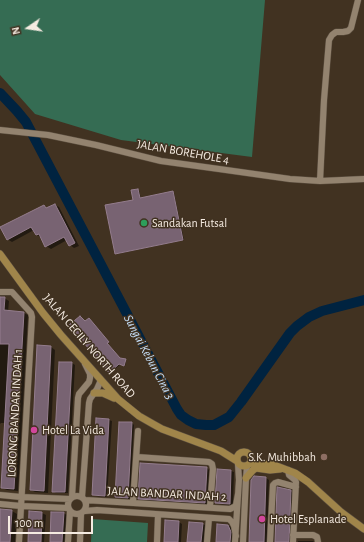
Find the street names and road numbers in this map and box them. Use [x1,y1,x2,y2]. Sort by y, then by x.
street label: JALAN BOREHOLE 4 [136,137,230,167]
street label: JALAN CECILY NORTH ROAD [40,291,138,401]
street label: LORONG BANDAR INDAH 1 [4,348,26,478]
street label: JALAN BANDAR INDAH 2 [107,484,227,504]

